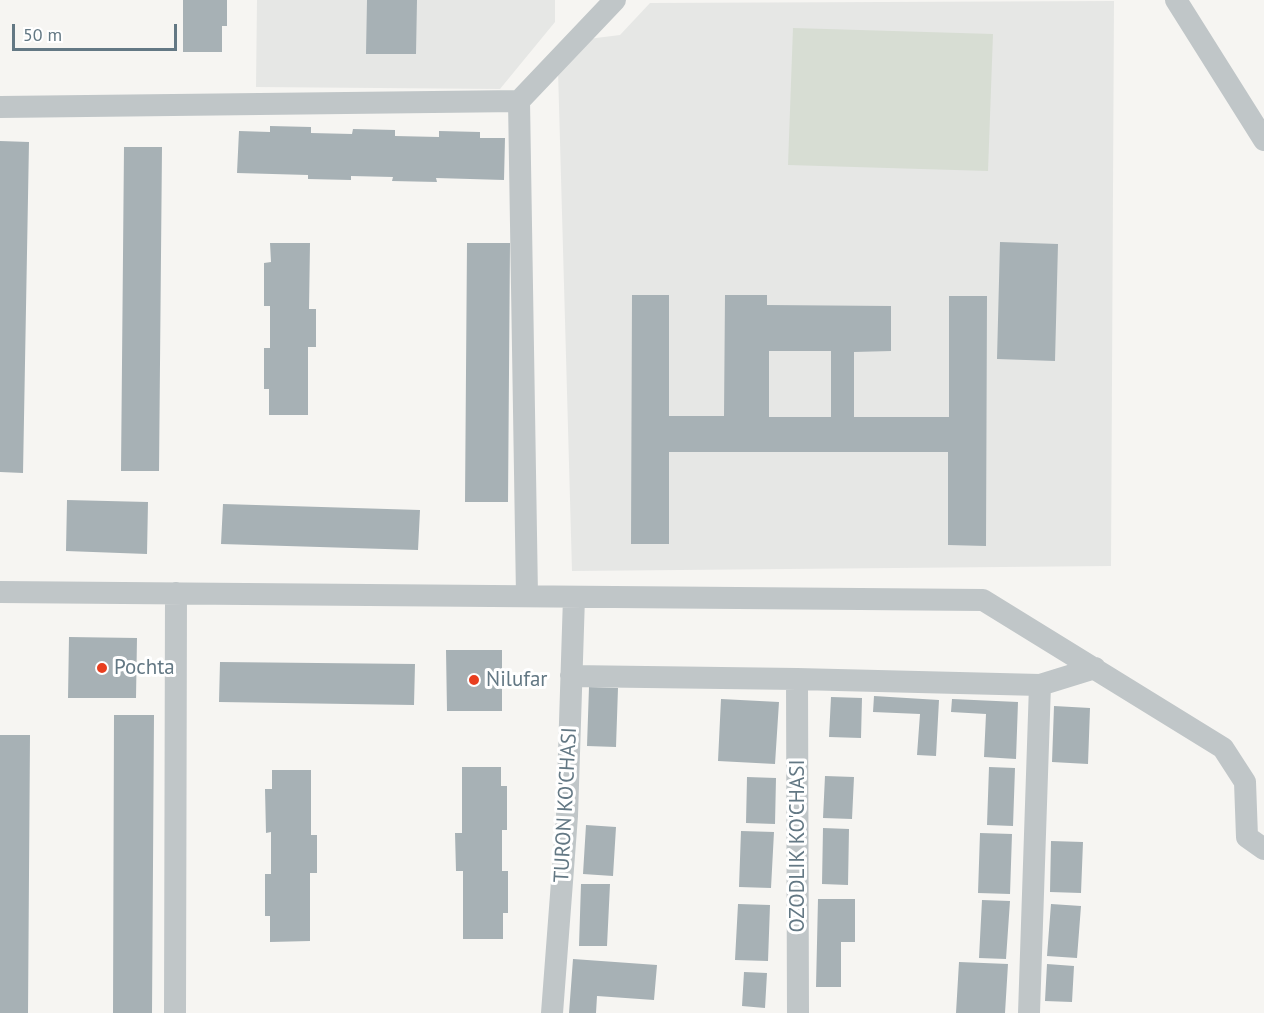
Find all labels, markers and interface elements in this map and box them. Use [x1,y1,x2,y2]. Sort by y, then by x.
scale bar [15,12,180,50]
text: 50 m [23,23,62,46]
place label: Pochta [114,655,175,681]
marker: Pochta [95,661,109,675]
place label: Nilufar [486,667,547,693]
marker: Nilufar [467,673,481,687]
street label: TURON KO'CHASI [549,727,583,883]
street label: OZODLIK KO'CHASI [785,760,811,932]

